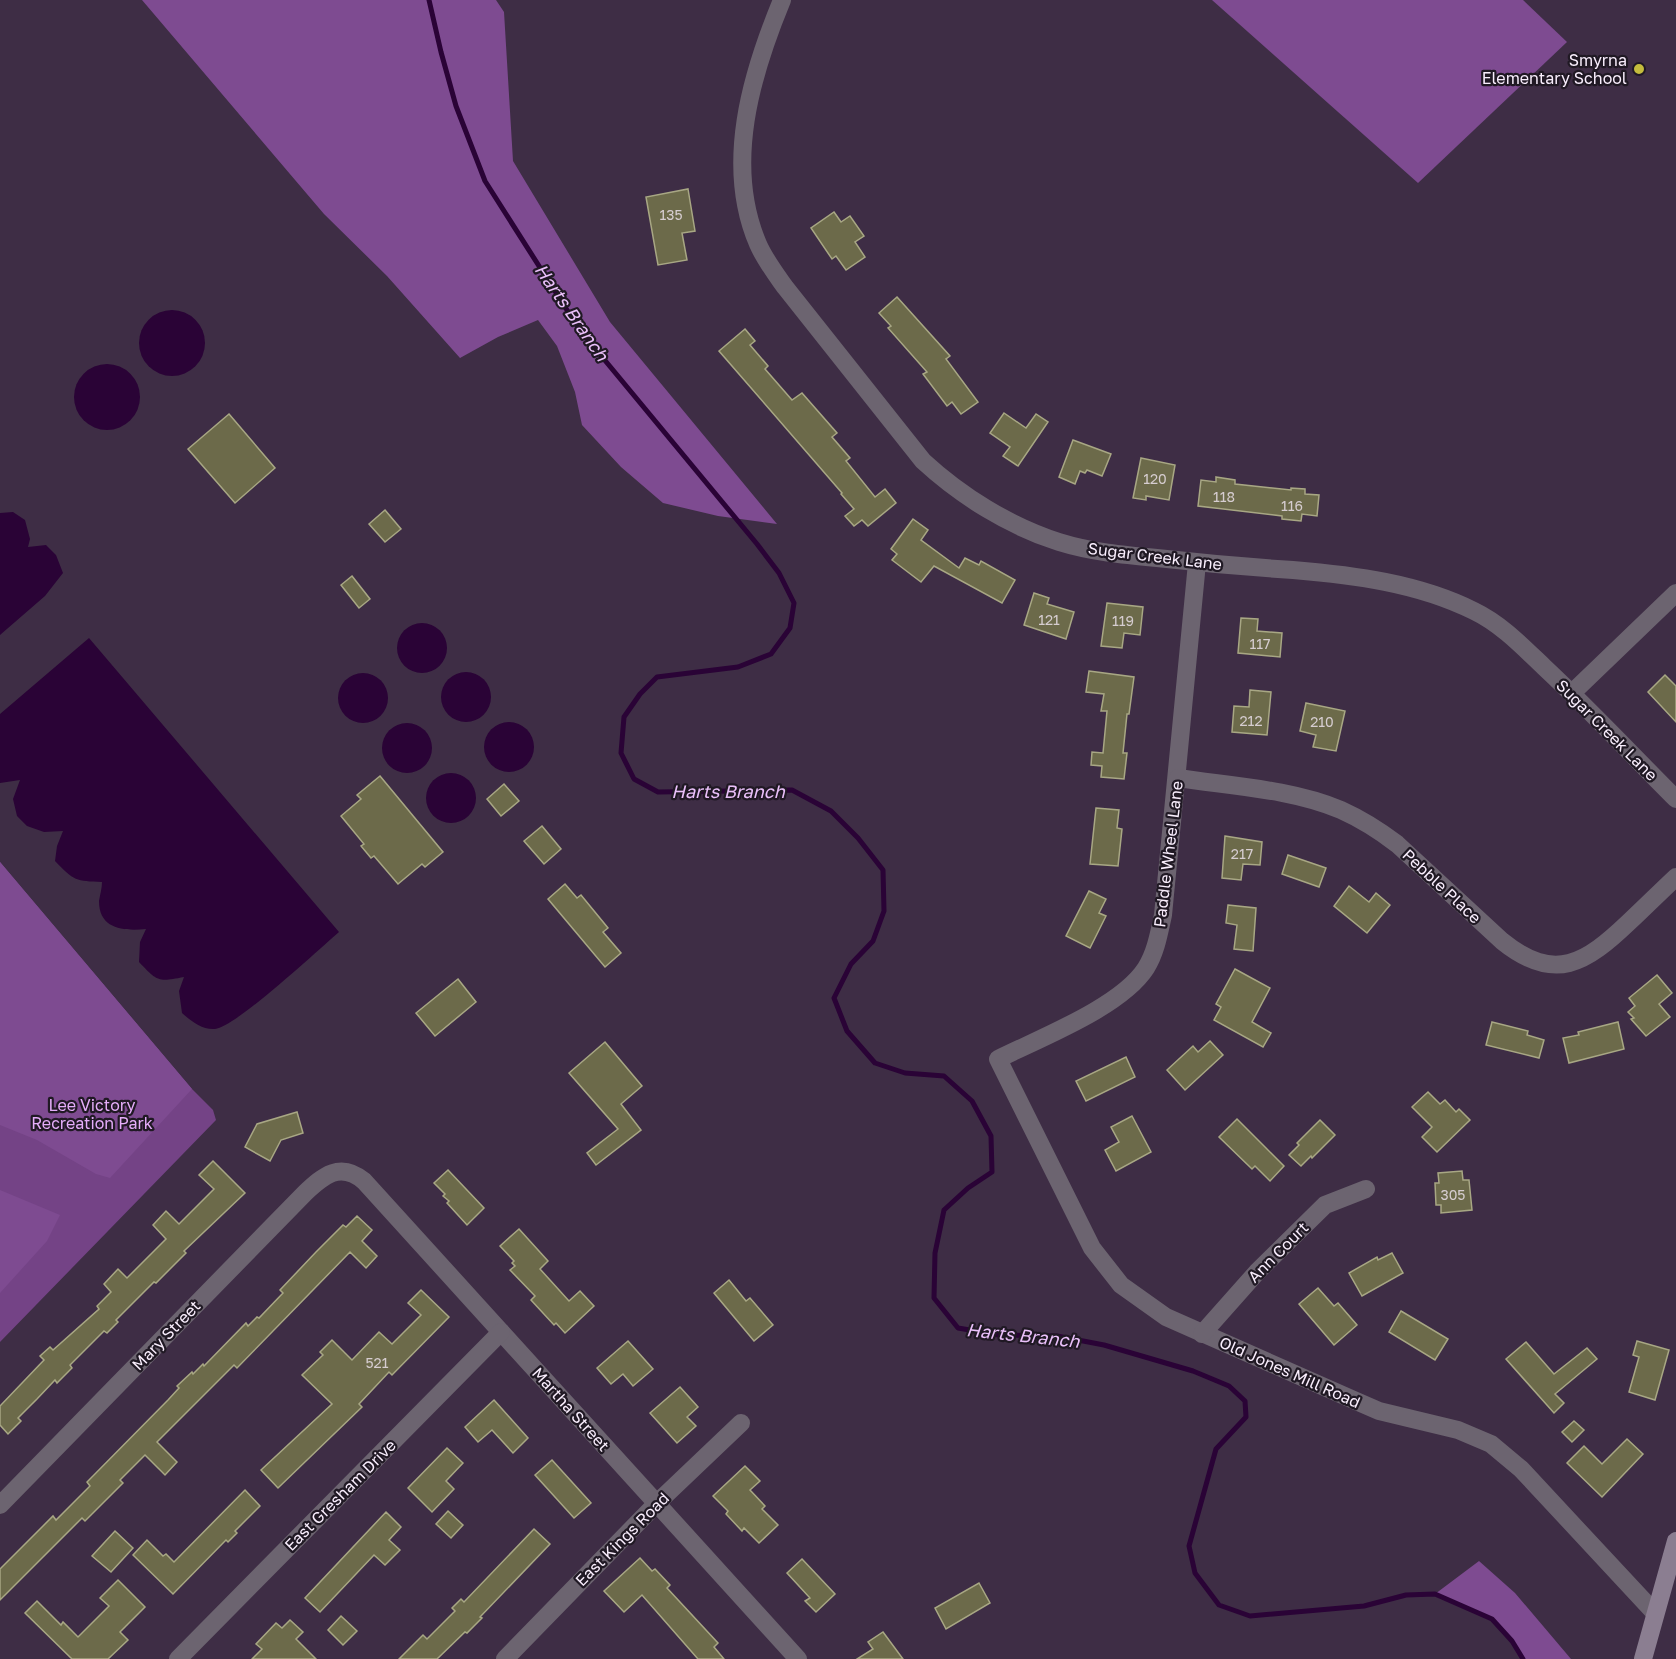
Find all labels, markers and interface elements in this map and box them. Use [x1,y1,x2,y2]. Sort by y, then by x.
place label: Smyrna Elementary School [1482,50,1627,88]
marker: Smyrna Elementary School [1632,62,1646,76]
house number: 135 [659,206,683,223]
water label: Harts Branch [530,259,614,366]
house number: 120 [1143,470,1167,487]
house number: 118 [1213,488,1235,505]
house number: 116 [1281,497,1303,514]
street label: Sugar Creek Lane [1087,538,1223,574]
house number: 121 [1038,611,1060,628]
house number: 119 [1112,612,1134,629]
house number: 117 [1250,635,1271,652]
street label: Sugar Creek Lane [1552,675,1662,785]
house number: 212 [1239,712,1263,729]
house number: 210 [1310,713,1334,730]
water label: Harts Branch [671,780,786,802]
street label: Paddle Wheel Lane [1149,780,1187,928]
house number: 217 [1231,845,1253,862]
street label: Pebble Place [1399,845,1485,927]
park label: Lee Victory Recreation Park [31,1095,153,1133]
house number: 305 [1441,1186,1466,1203]
street label: Ann Court [1244,1218,1312,1286]
street label: Mary Street [128,1296,204,1374]
water label: Harts Branch [965,1318,1082,1352]
street label: Old Jones Mill Road [1216,1332,1364,1412]
house number: 521 [365,1354,389,1371]
street label: Martha Street [528,1363,614,1455]
street label: East Gresham Drive [280,1435,400,1555]
street label: East Kings Road [571,1488,673,1590]

